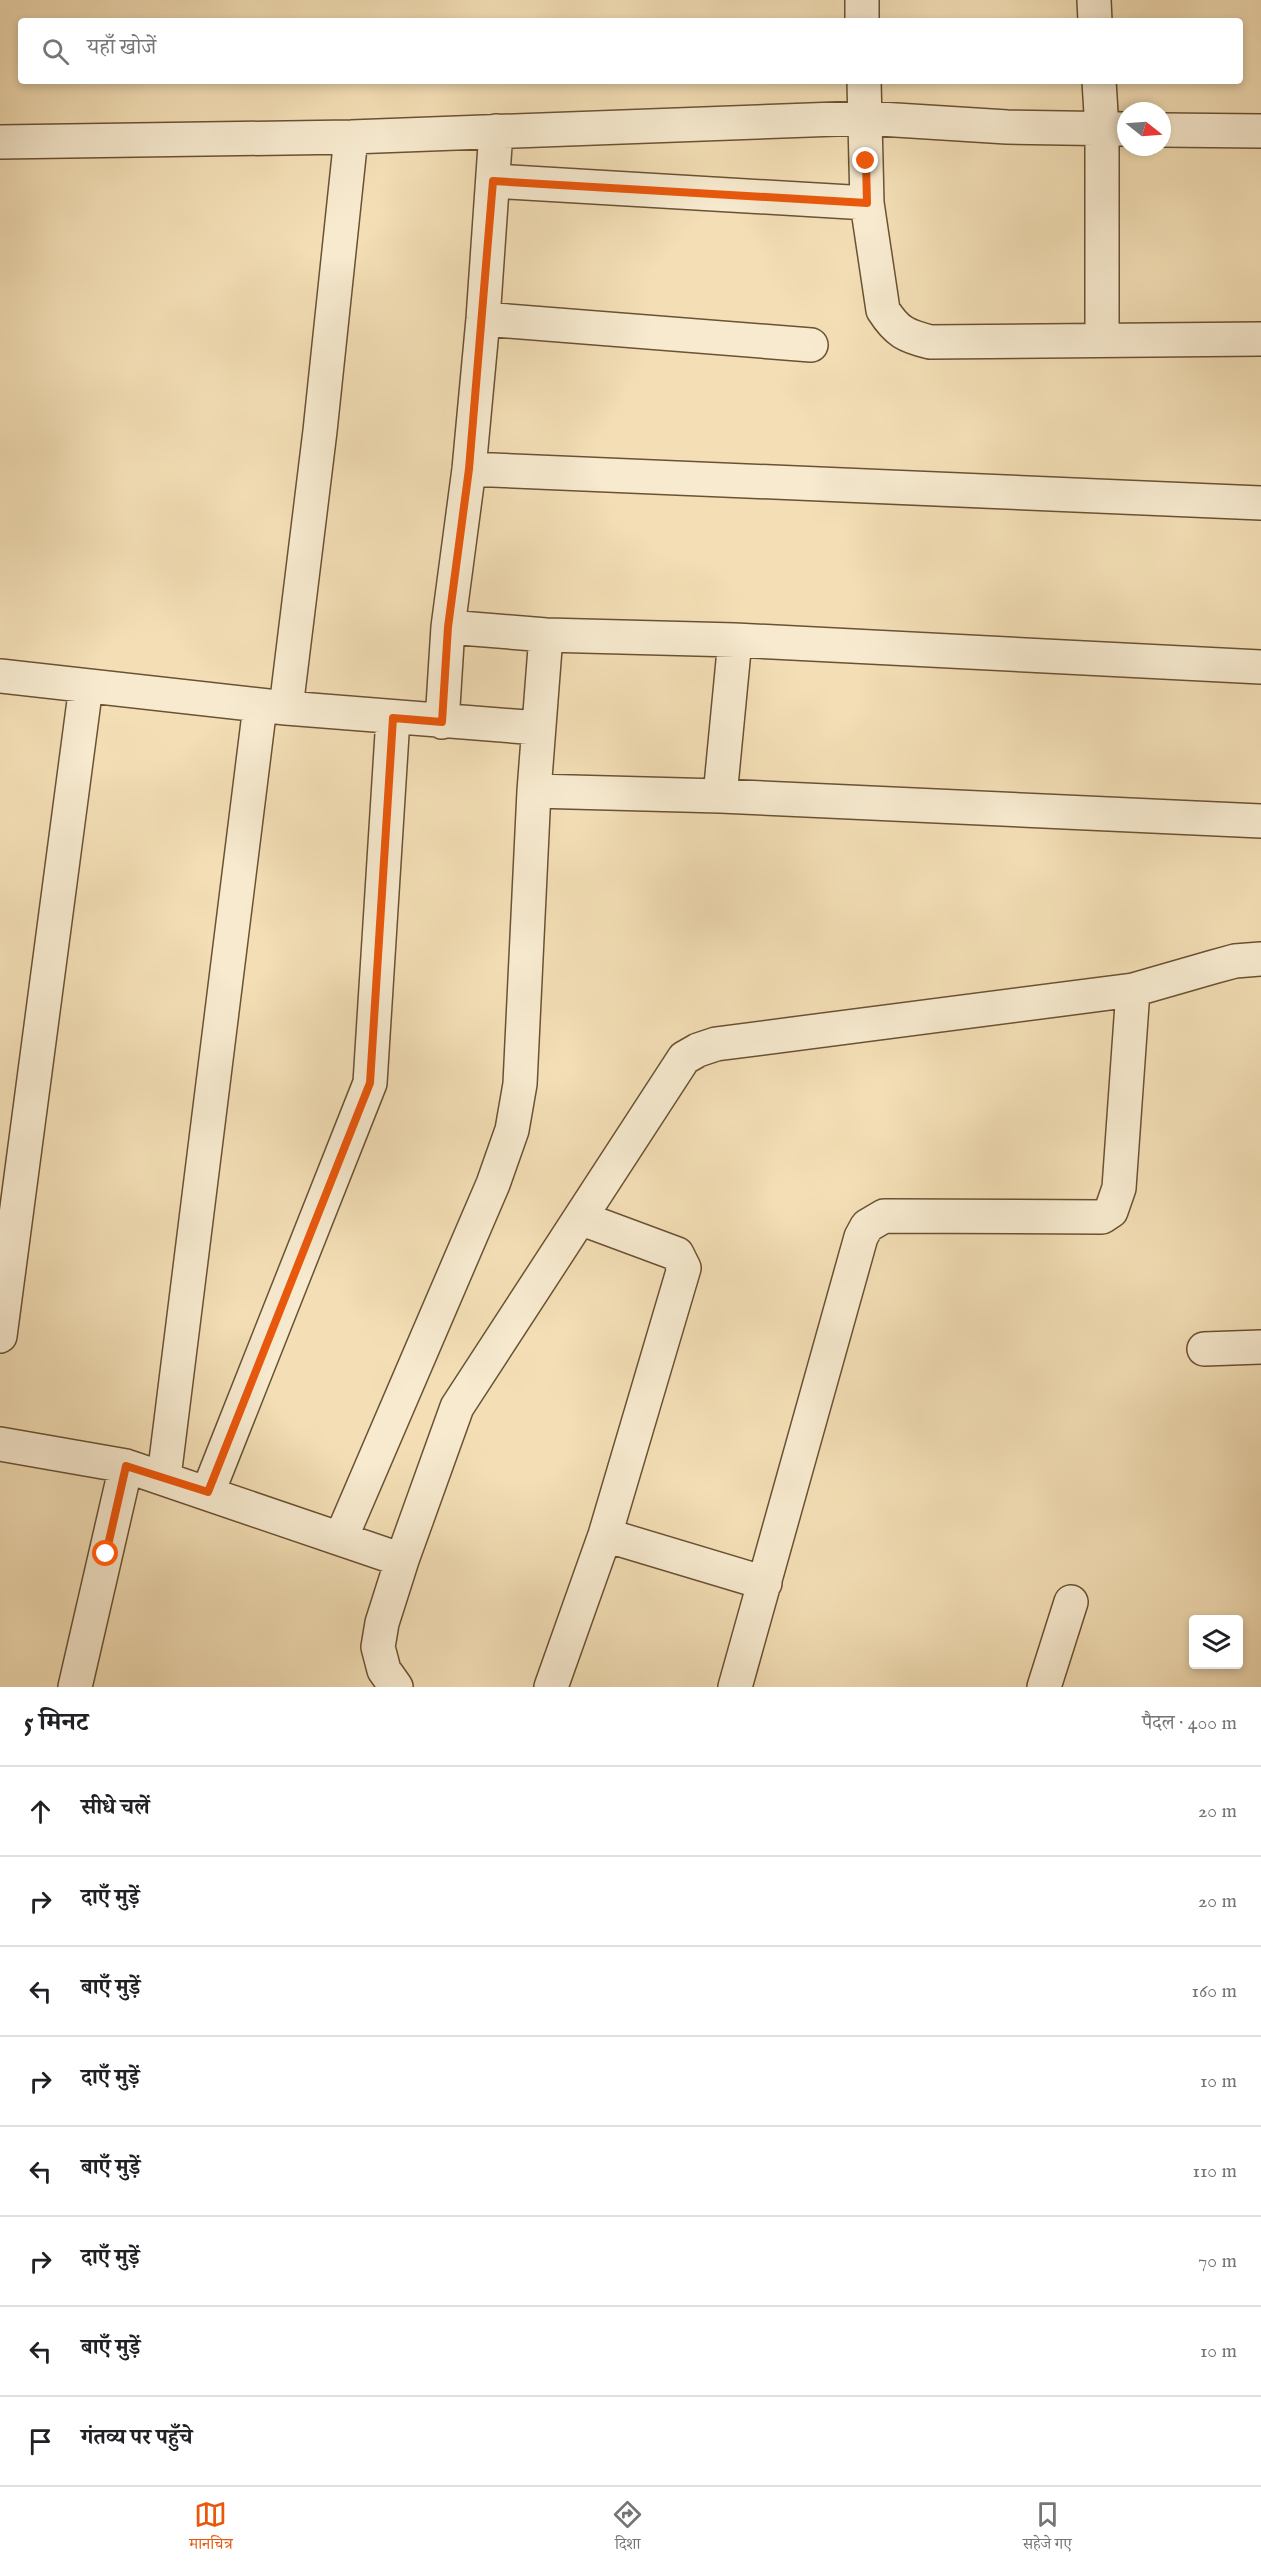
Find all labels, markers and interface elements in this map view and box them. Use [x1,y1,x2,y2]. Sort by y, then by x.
search box [18,18,1243,84]
text: यहाँ खोजें [87,34,156,62]
icon: search [39,35,72,68]
north arrow [1117,102,1171,156]
route end [852,147,878,173]
route start [92,1540,118,1566]
map controls [1189,1615,1243,1669]
button: layers [1189,1615,1243,1669]
text: 5 मिनट [24,1706,88,1739]
text: पैदल · 400 m [1142,1711,1237,1736]
text: सीधे चलें [81,1794,150,1822]
icon: ahead [24,1795,57,1828]
text: 20 m [1198,1799,1237,1824]
text: दाएँ मुड़ें [81,1884,140,1912]
icon: right [24,1885,57,1918]
text: 20 m [1198,1889,1237,1914]
text: बाएँ मुड़ें [81,1974,140,2002]
icon: left [24,1975,57,2008]
text: 160 m [1191,1979,1237,2004]
text: दाएँ मुड़ें [81,2064,140,2092]
icon: right [24,2065,57,2098]
text: 10 m [1200,2069,1237,2094]
text: बाएँ मुड़ें [81,2154,140,2182]
icon: left [24,2155,57,2188]
text: 110 m [1193,2159,1237,2184]
text: दाएँ मुड़ें [81,2244,140,2272]
icon: right [24,2245,57,2278]
text: 70 m [1198,2249,1237,2274]
text: बाएँ मुड़ें [81,2334,140,2362]
icon: left [24,2335,57,2368]
text: 10 m [1200,2339,1237,2364]
text: गंतव्य पर पहुँचे [81,2424,192,2452]
icon: arrive [24,2425,57,2458]
tab: मानचित्र [189,2498,233,2559]
tab: दिशा [611,2498,644,2559]
tab: सहेजे गए [1023,2498,1072,2559]

